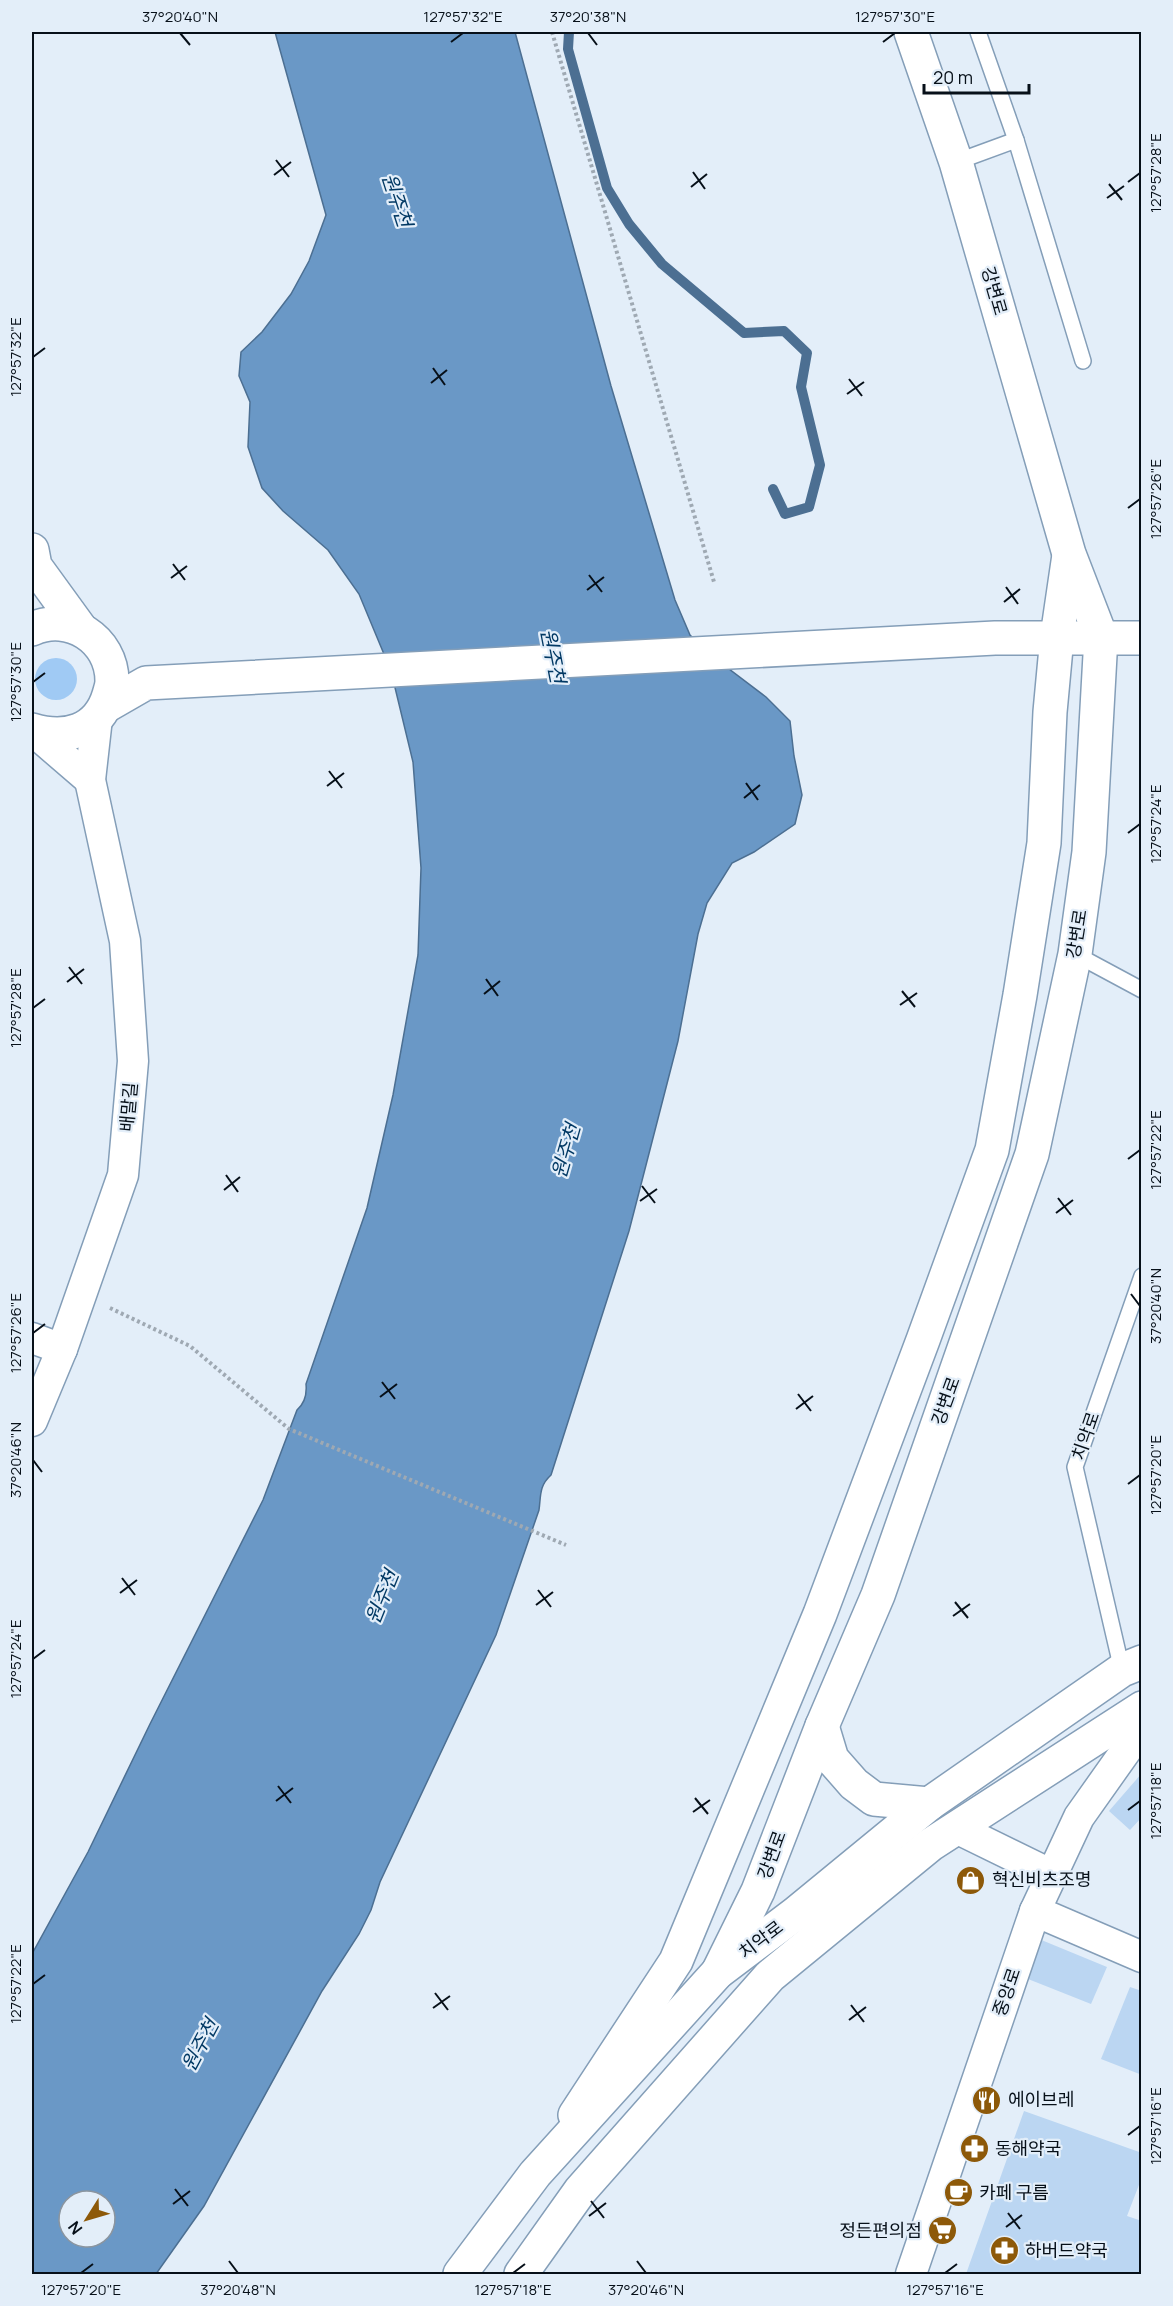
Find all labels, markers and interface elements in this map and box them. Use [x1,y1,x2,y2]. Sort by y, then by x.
text: 37°20'40"N [142,6,218,27]
text: 127°57'32"E [423,6,503,27]
text: 37°20'38"N [550,6,626,27]
text: 127°57'30"E [855,6,935,27]
scale bar [924,57,1029,95]
text: 20 m [933,65,973,89]
text: 127°57'28"E [1145,133,1166,213]
water label: 원주천 [376,169,420,233]
street label: 강변로 [977,264,1013,318]
text: 127°57'32"E [5,317,26,397]
text: 127°57'26"E [1145,459,1166,539]
water label: 원주천 [535,626,573,688]
text: 127°57'30"E [5,642,26,722]
text: 127°57'24"E [1145,784,1166,864]
street label: 강변로 [1060,907,1092,960]
text: 127°57'28"E [5,968,26,1048]
street label: 배말길 [114,1081,142,1133]
text: 127°57'22"E [1145,1110,1166,1190]
water label: 원주천 [545,1118,587,1181]
text: 37°20'40"N [1145,1268,1166,1344]
text: 127°57'26"E [5,1293,26,1373]
street label: 강변로 [925,1373,965,1428]
street label: 치악로 [1066,1408,1104,1463]
text: 37°20'46"N [5,1422,26,1498]
text: 127°57'20"E [1145,1435,1166,1515]
water label: 원주천 [359,1564,405,1627]
text: 127°57'24"E [5,1619,26,1699]
text: 127°57'18"E [1145,1762,1166,1840]
street label: 강변로 [751,1827,791,1882]
shop icon: 혁신비츠조명 [955,1864,987,1896]
place label: 혁신비츠조명 [992,1867,1091,1891]
street label: 치악로 [733,1915,787,1964]
text: 127°57'22"E [5,1944,26,2024]
street label: 중앙로 [987,1964,1025,2019]
water label: 원주천 [175,2012,226,2075]
restaurant icon: 에이브레 [971,2084,1003,2116]
place label: 에이브레 [1008,2087,1074,2111]
text: 127°57'16"E [1145,2087,1166,2165]
pharmacy icon: 동해약국 [958,2133,990,2165]
place label: 동해약국 [995,2136,1061,2160]
cafe icon: 카페 구름 [942,2177,974,2209]
place label: 카페 구름 [979,2180,1049,2204]
north arrow [57,2189,117,2249]
supermarket icon: 정든편의점 [927,2215,959,2247]
text: N [63,2217,87,2239]
place label: 정든편의점 [839,2218,922,2242]
pharmacy icon: 하버드약국 [988,2235,1020,2267]
place label: 하버드약국 [1025,2238,1108,2262]
text: 127°57'20"E [41,2279,121,2300]
text: 37°20'48"N [200,2279,276,2300]
text: 127°57'18"E [474,2279,552,2300]
text: 37°20'46"N [608,2279,684,2300]
text: 127°57'16"E [906,2279,984,2300]

